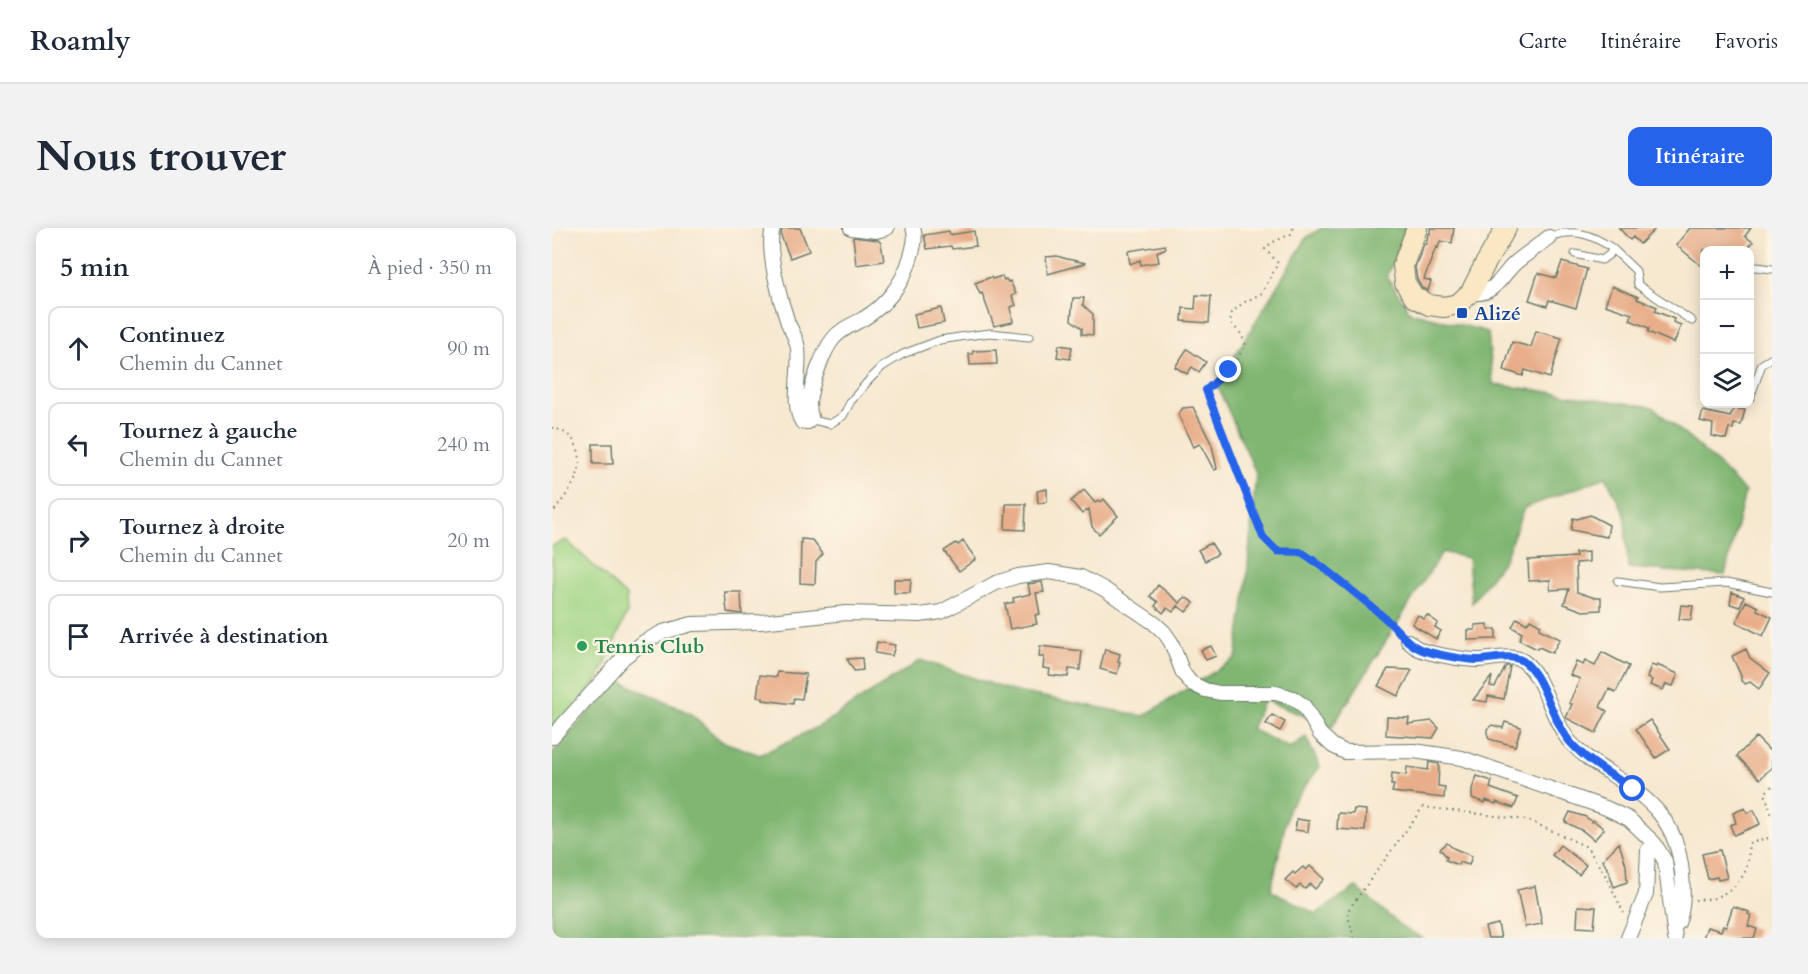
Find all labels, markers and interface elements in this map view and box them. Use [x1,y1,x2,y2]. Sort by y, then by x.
text: Roamly [30,22,131,60]
text: Carte [1518,27,1567,56]
text: Itinéraire [1600,27,1681,56]
text: Favoris [1714,27,1778,56]
button: Itinéraire [1628,127,1772,186]
text: Nous trouver [36,128,286,185]
map controls [1700,246,1754,408]
button: + [1700,246,1754,300]
text: 5 min [60,250,129,285]
text: À pied · 350 m [368,254,492,281]
place label: Alizé [1474,300,1521,327]
button: − [1700,300,1754,354]
marker: Alizé [1455,306,1469,320]
text: Continuez [119,320,225,350]
icon: ahead [62,332,95,365]
text: 90 m [447,335,490,362]
text: Chemin du Cannet [119,350,283,377]
button: layers [1700,354,1754,408]
route end [1215,356,1241,382]
text: Tournez à gauche [119,416,298,446]
icon: left [62,428,95,461]
text: 240 m [437,431,490,458]
text: Chemin du Cannet [119,446,283,473]
text: Tournez à droite [119,512,285,542]
icon: right [62,524,95,557]
text: 20 m [447,527,490,554]
text: Chemin du Cannet [119,542,283,569]
icon: arrive [62,620,95,653]
text: Arrivée à destination [119,621,329,651]
place label: Tennis Club [594,633,704,660]
marker: Tennis Club [575,639,589,653]
route start [1619,775,1645,801]

